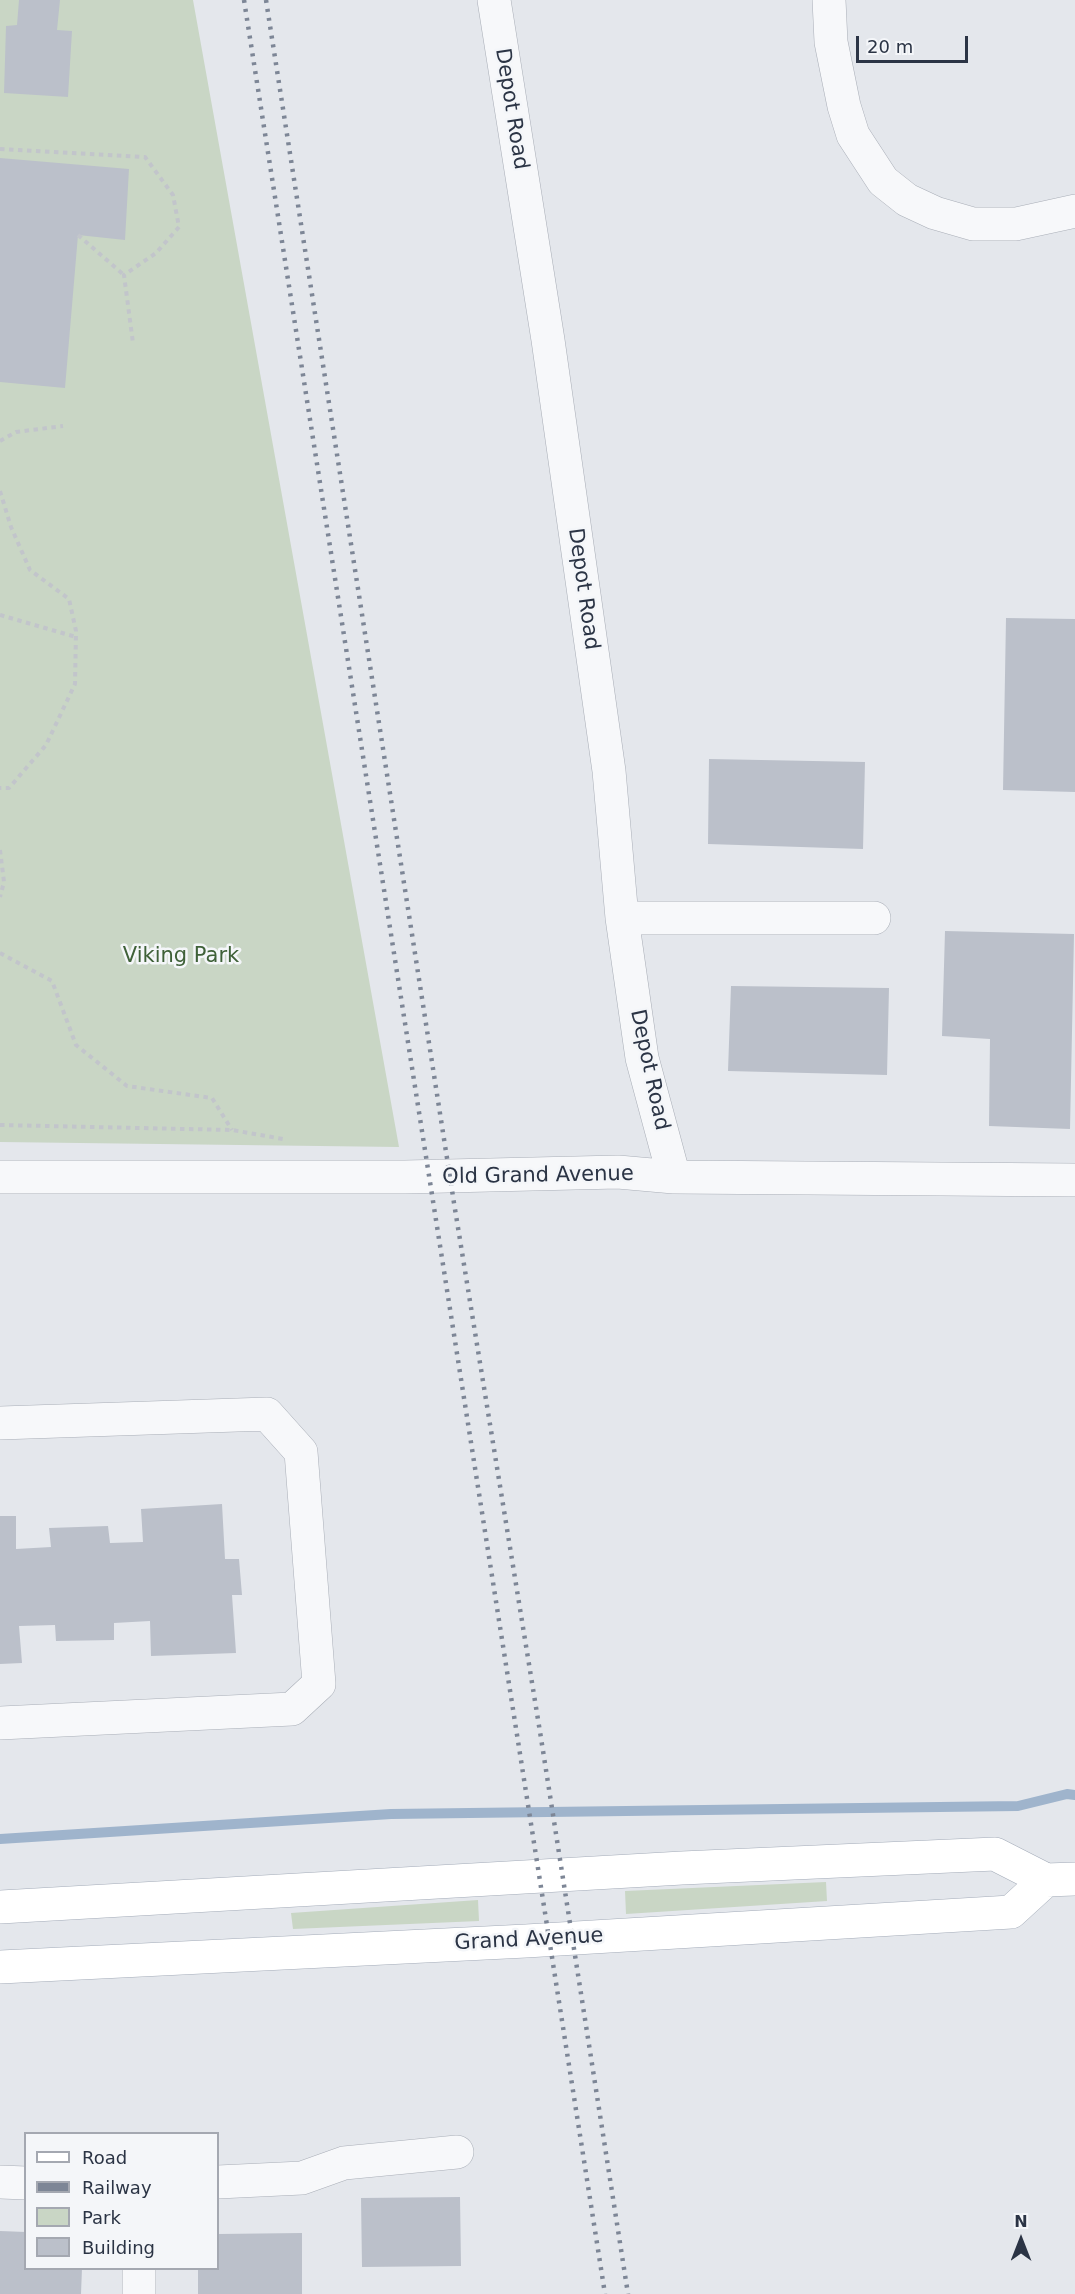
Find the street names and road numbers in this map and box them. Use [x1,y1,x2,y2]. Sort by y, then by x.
street label: Depot Road [489,46,533,172]
street label: Depot Road [562,526,604,652]
street label: Depot Road [624,1007,674,1133]
street label: Old Grand Avenue [442,1162,634,1190]
street label: Grand Avenue [454,1924,604,1956]

